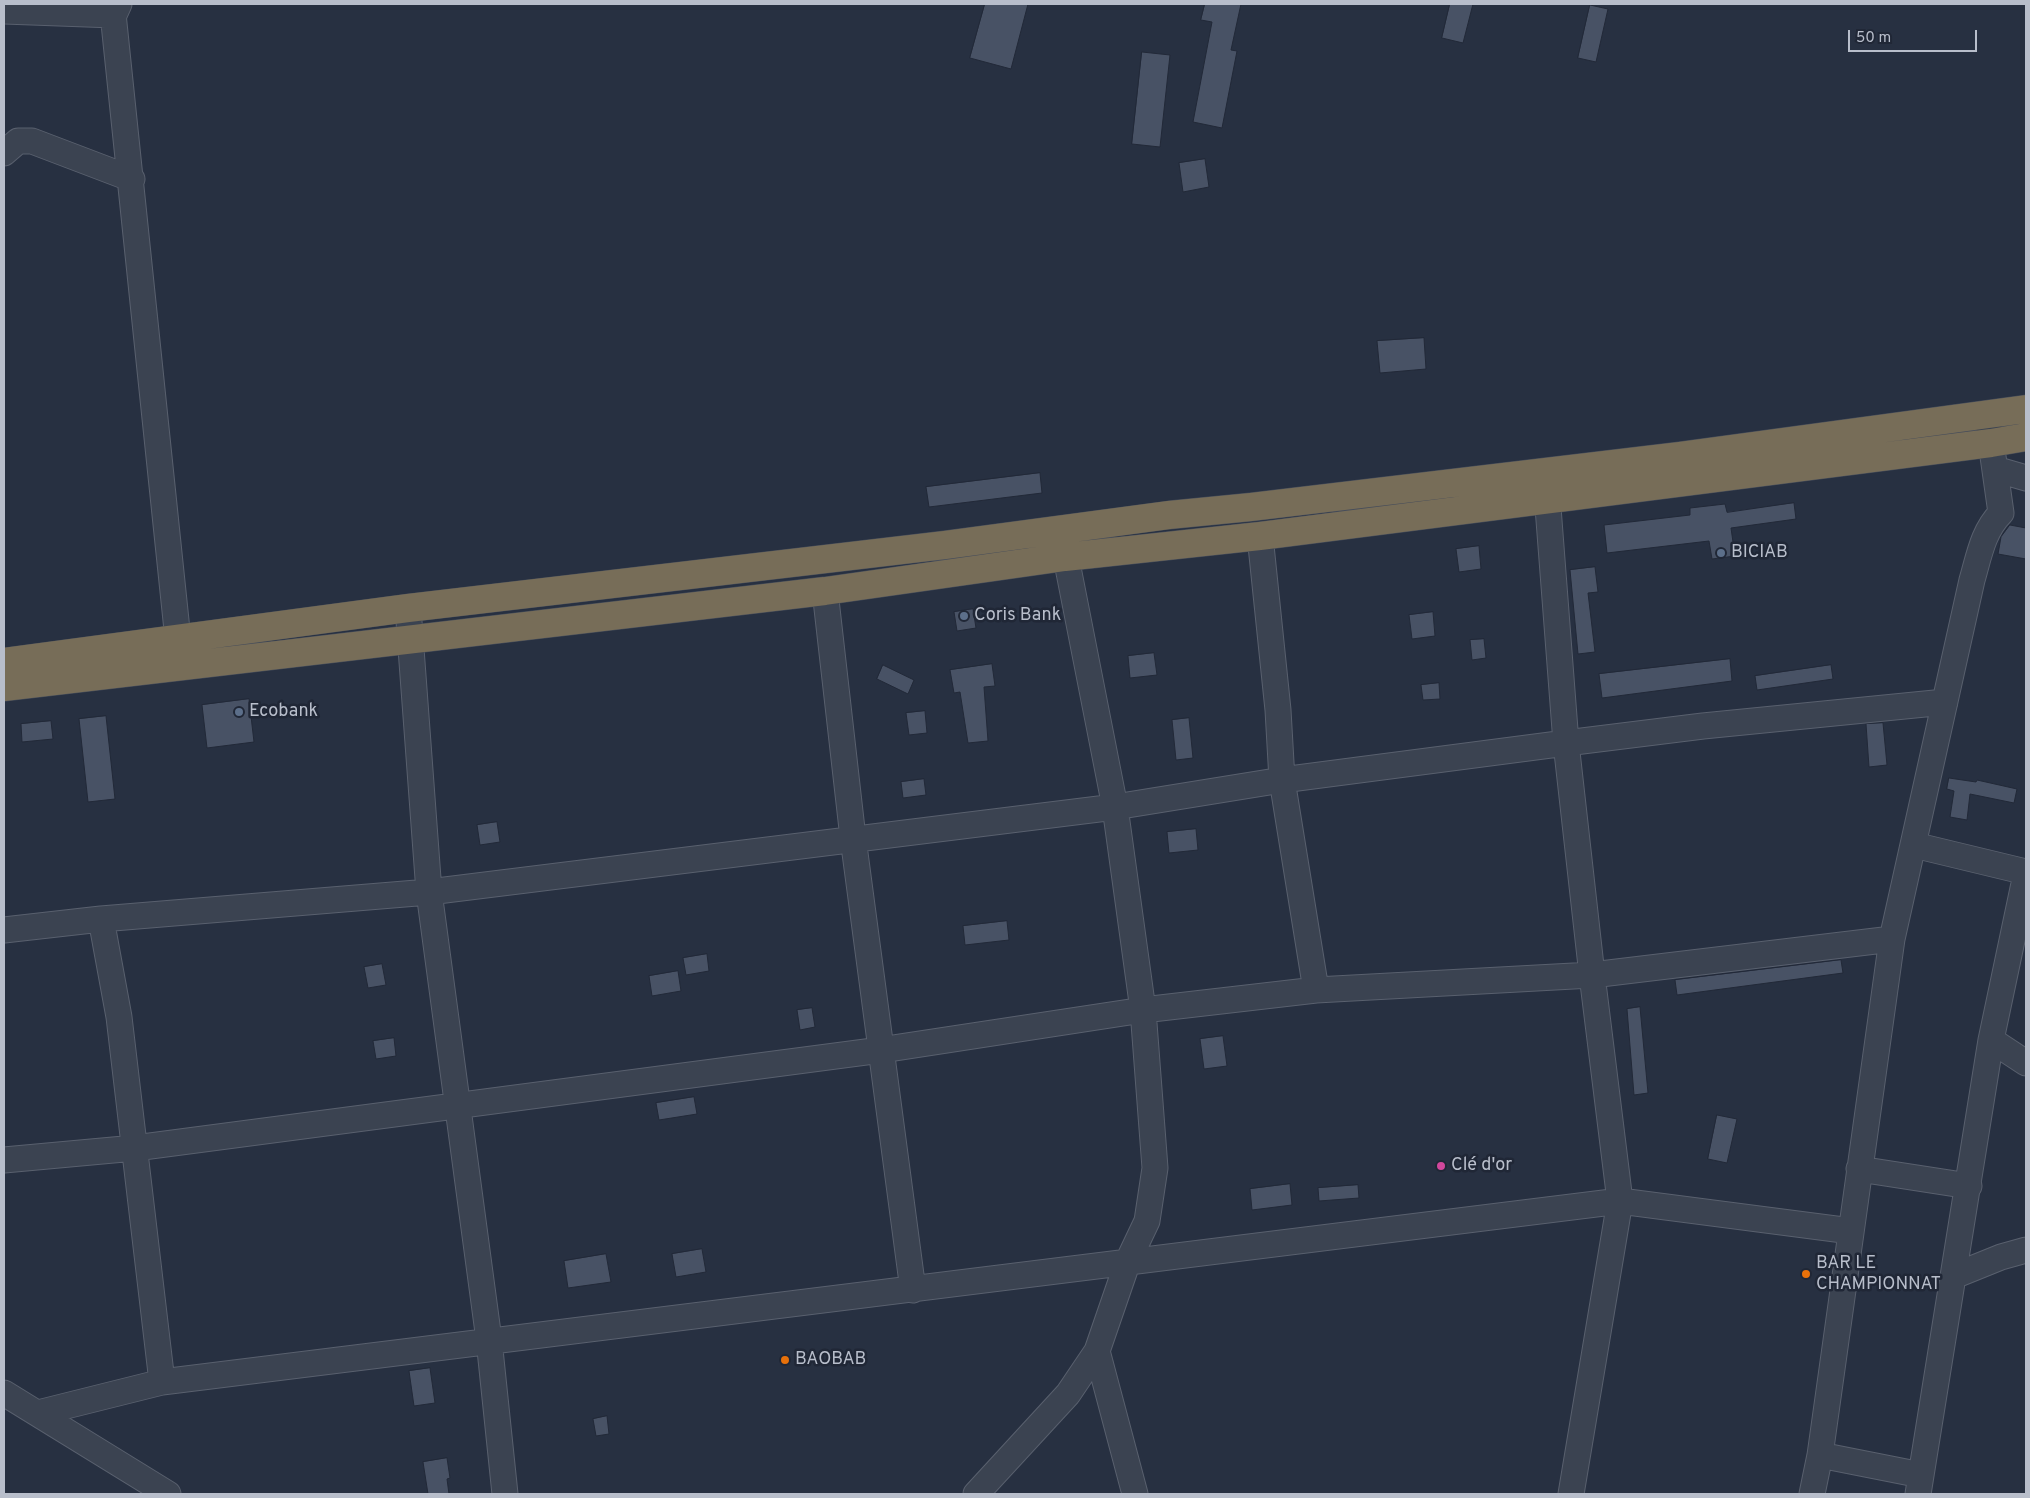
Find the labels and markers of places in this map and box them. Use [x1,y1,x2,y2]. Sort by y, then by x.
place label: BICIAB [1731,542,1788,564]
marker: BICIAB [1715,547,1727,559]
place label: Coris Bank [974,605,1061,627]
marker: Coris Bank [958,610,970,622]
place label: Ecobank [249,701,318,723]
marker: Ecobank [233,706,245,718]
place label: Clé d'or [1451,1155,1512,1177]
marker: Clé d'or [1435,1160,1447,1172]
place label: BAR LE CHAMPIONNAT [1816,1253,1941,1296]
marker: BAR LE CHAMPIONNAT [1800,1268,1812,1280]
place label: BAOBAB [795,1349,866,1371]
marker: BAOBAB [779,1354,791,1366]

